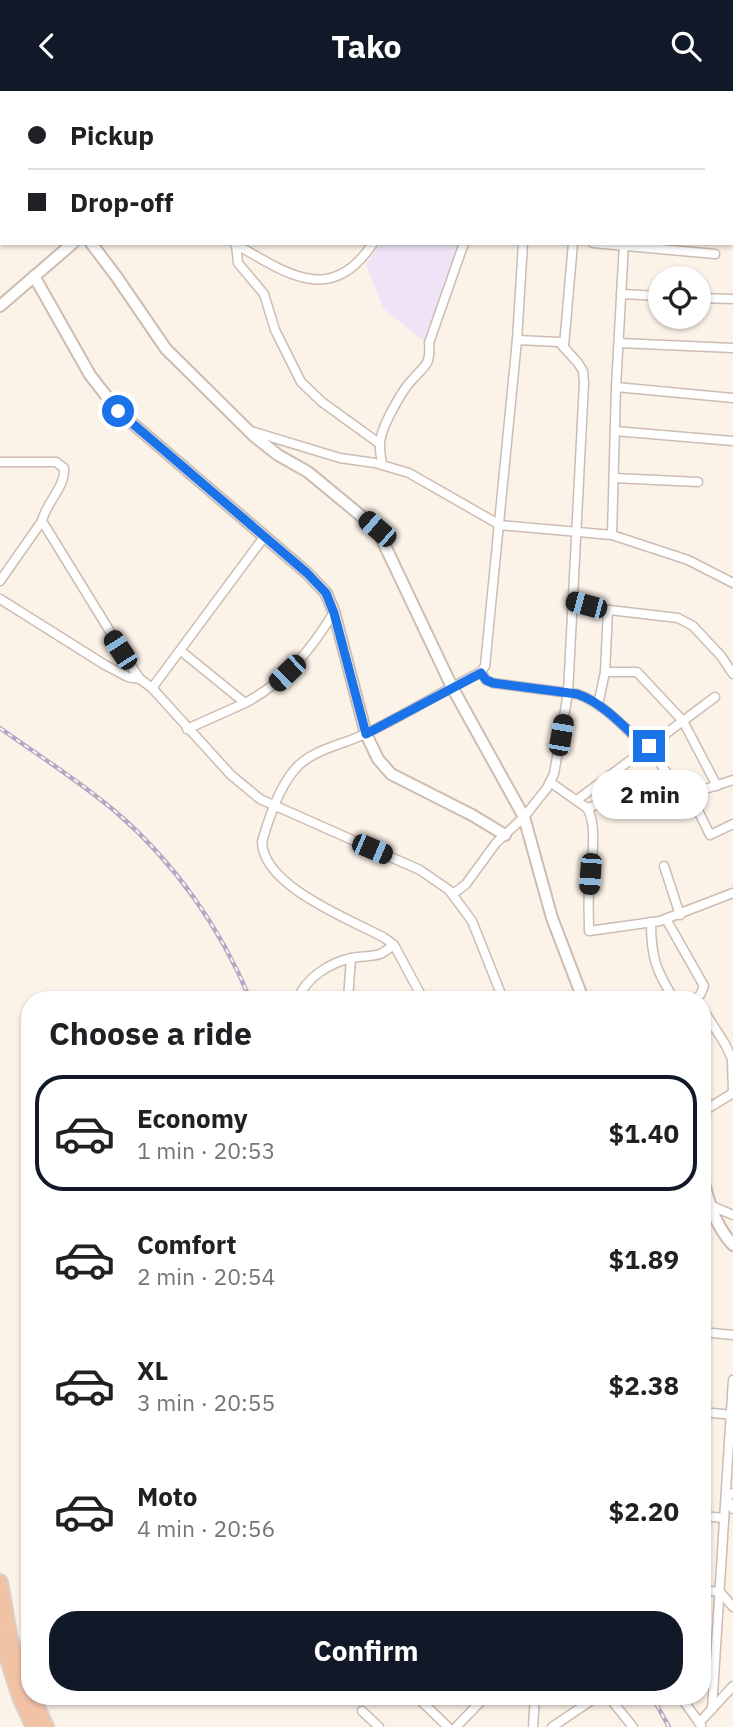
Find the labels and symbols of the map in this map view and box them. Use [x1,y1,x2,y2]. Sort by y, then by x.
route start [102,395,134,427]
car [355,507,400,551]
car [563,589,610,621]
car [100,627,141,673]
car [265,651,310,695]
car [548,712,575,758]
route end [633,730,665,762]
callout: 2 min [591,771,707,819]
car [349,831,396,867]
car [579,852,602,896]

